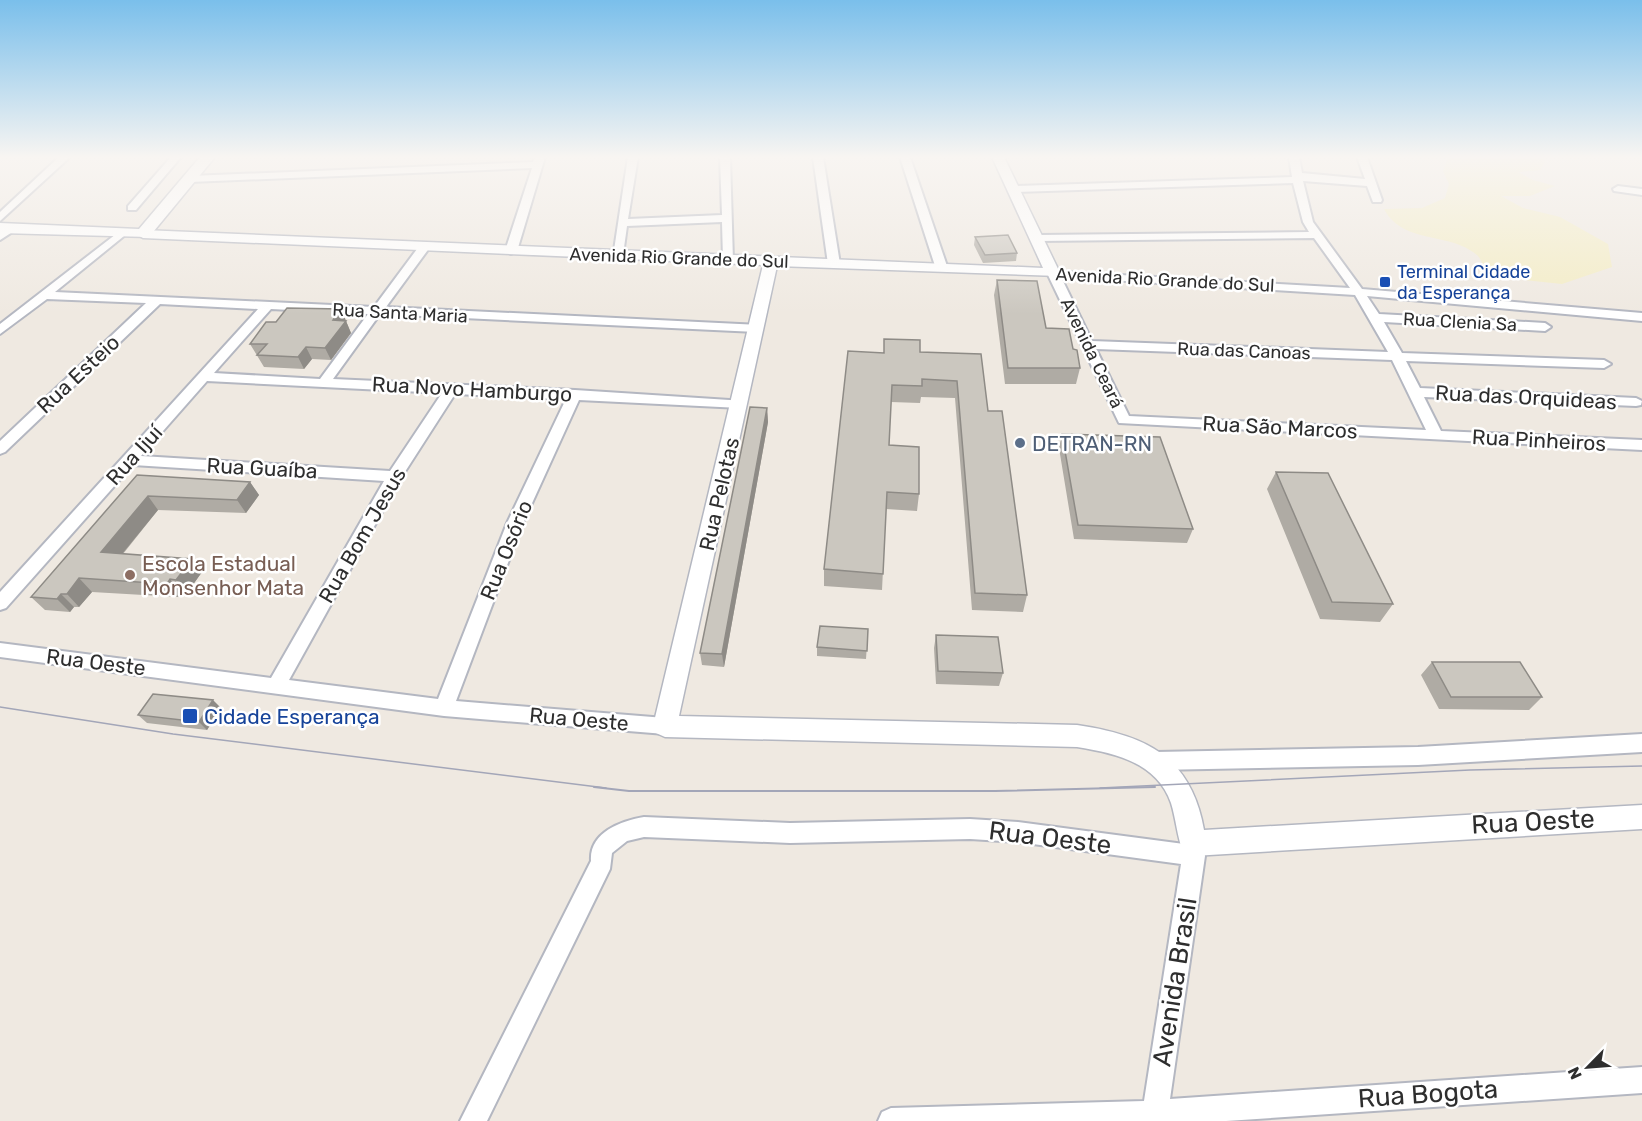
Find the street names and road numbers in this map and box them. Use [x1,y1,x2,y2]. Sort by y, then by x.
street label: Avenida Rio Grande do Sul [569,243,789,273]
street label: Avenida Rio Grande do Sul [1055,263,1275,297]
street label: Avenida Ceará [1056,294,1128,412]
street label: Rua Santa Maria [332,298,468,328]
street label: Rua Clenia Sa [1402,308,1518,336]
street label: Rua Esteio [32,330,124,418]
street label: Rua das Canoas [1177,338,1311,364]
street label: Rua Novo Hamburgo [371,371,573,407]
street label: Rua das Orquideas [1435,380,1617,414]
street label: Rua São Marcos [1202,410,1358,444]
street label: Rua Ijuí [101,419,168,490]
street label: Rua Pinheiros [1471,424,1607,456]
street label: Rua Pelotas [694,435,744,553]
street label: Rua Guaíba [206,453,318,483]
street label: Rua Bom Jesus [313,463,411,607]
street label: Rua Osório [475,497,537,603]
street label: Rua Oeste [45,644,147,680]
street label: Rua Oeste [528,702,630,736]
street label: Rua Oeste [1471,803,1595,841]
street label: Rua Oeste [987,815,1113,861]
street label: Avenida Brasil [1146,895,1204,1069]
street label: Rua Bogota [1357,1074,1499,1114]

